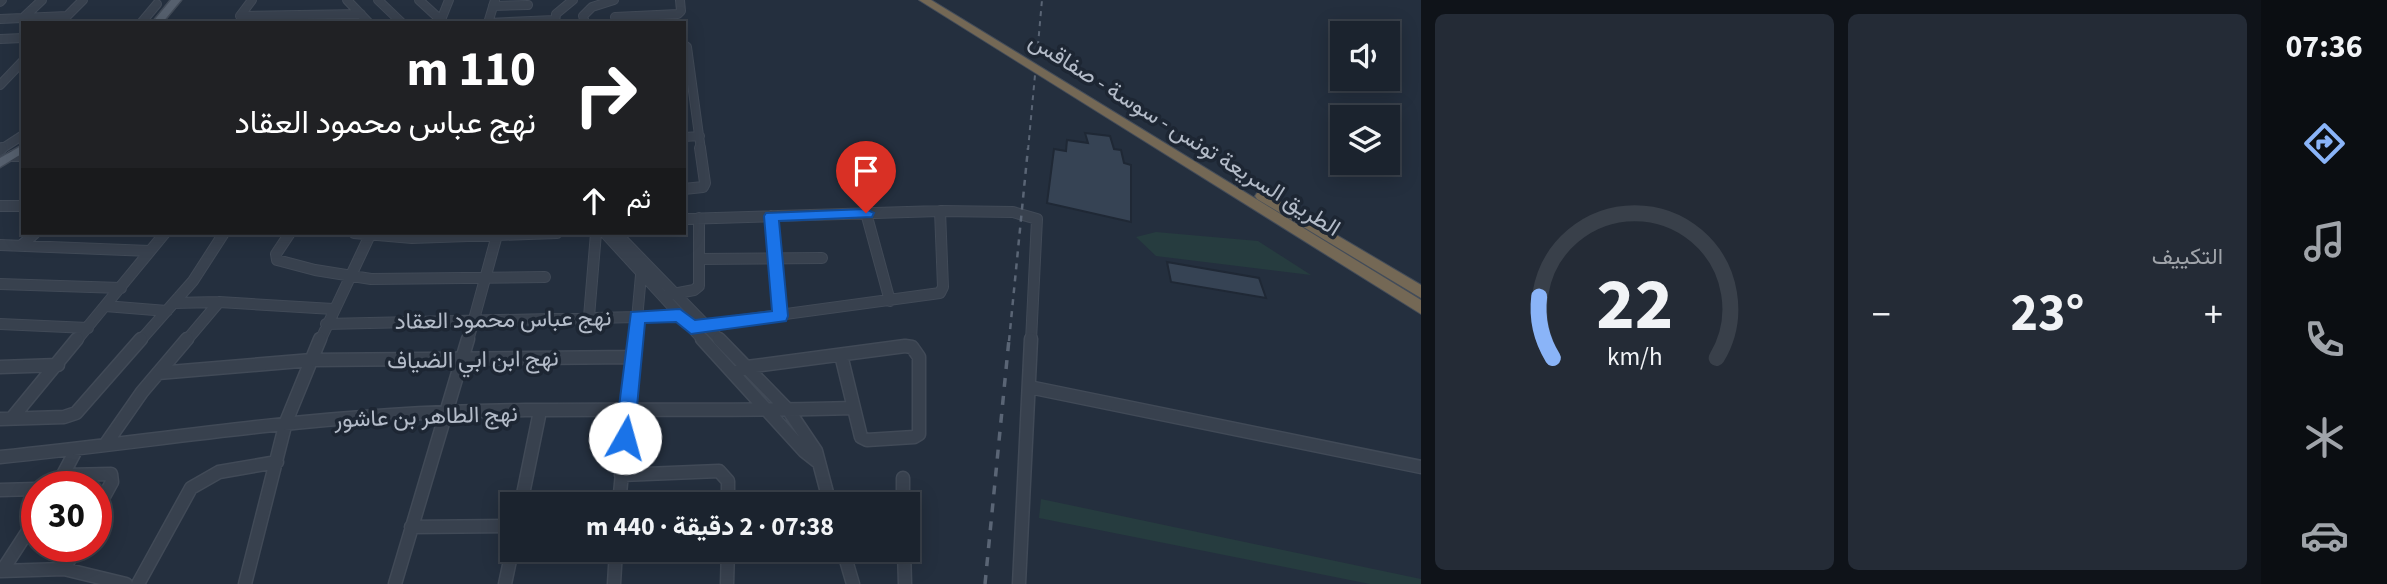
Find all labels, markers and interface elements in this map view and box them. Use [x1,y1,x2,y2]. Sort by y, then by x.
map controls [1330,21,1400,175]
button: sound [1330,21,1400,91]
street label: الطريق السريعة تونس - سوسة - صفاقس [1022,24,1347,244]
text: 07:36 [2285,24,2363,70]
text: 110 m [407,35,536,105]
icon: right [560,49,651,140]
text: نهج عباس محمود العقاد [234,100,536,146]
button: layers [1330,105,1400,175]
icon: directions [2300,119,2349,168]
pin [836,141,896,213]
icon: arrive [847,152,885,190]
text: ثم [627,181,651,218]
icon: ahead [575,182,613,220]
icon: music [2300,217,2349,266]
text: التكييف [2152,240,2223,273]
text: 22 [1596,253,1673,357]
text: 23° [2011,277,2084,351]
text: − [1872,288,1891,342]
text: + [2204,288,2223,342]
street label: نهج عباس محمود العقاد [394,301,612,338]
icon: phone [2300,315,2349,364]
text: km/h [1607,339,1662,375]
street label: نهج ابن ابي الضياف [387,342,559,379]
street label: نهج الطاهر بن عاشور [333,397,518,436]
position arrow [588,401,662,475]
icon: climate [2300,413,2349,462]
speed limit sign: 30 [21,471,112,562]
text: 07:38 · 2 دقيقة · 440 m [586,508,834,545]
icon: car [2300,511,2349,560]

